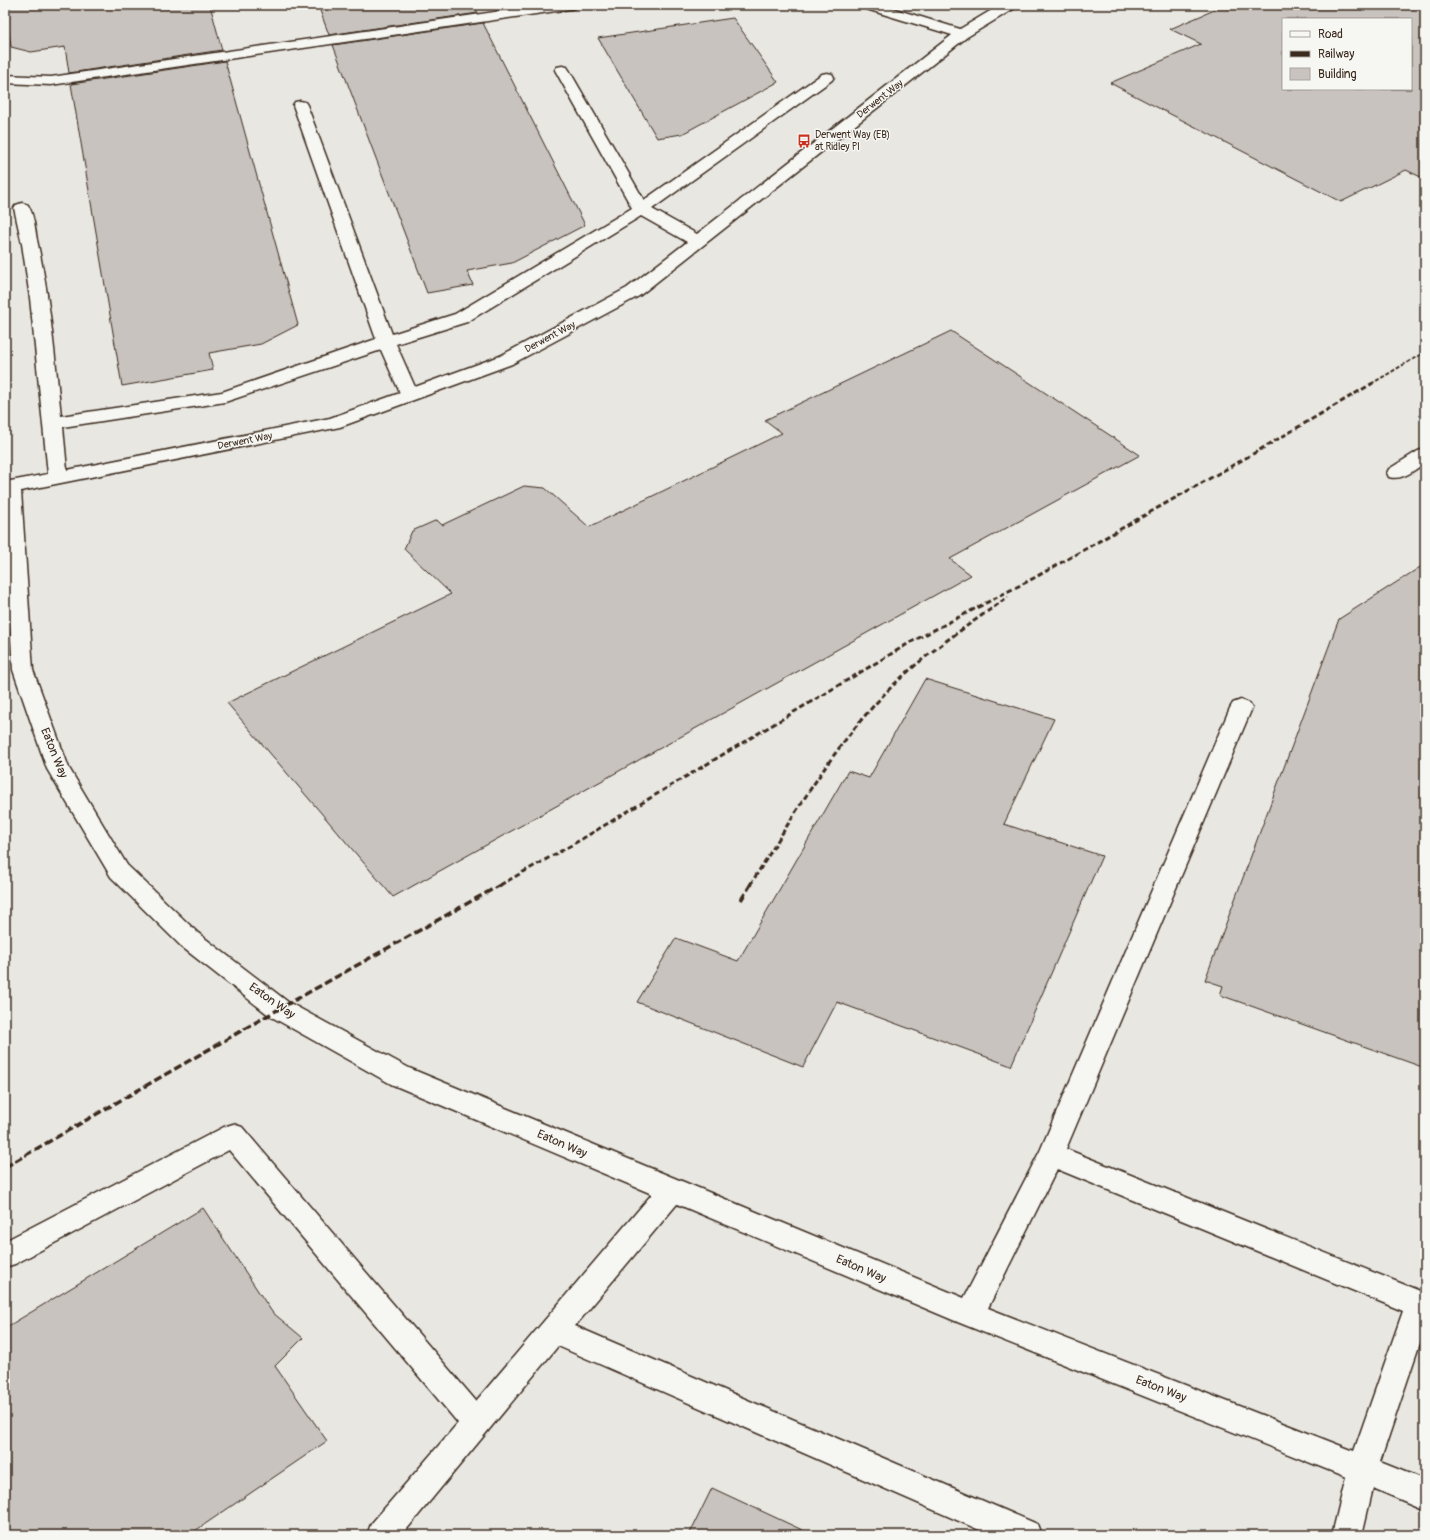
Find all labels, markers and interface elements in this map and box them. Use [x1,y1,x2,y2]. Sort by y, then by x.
legend [1282,18,1412,90]
text: Road [1318,27,1343,42]
text: Railway [1318,47,1354,62]
text: Building [1318,67,1357,82]
street label: Derwent Way [854,77,906,121]
place label: Derwent Way (EB) at Ridley Pl [815,129,890,153]
bus stop icon: Derwent Way (EB) at Ridley Pl [796,133,812,149]
street label: Derwent Way [523,318,578,355]
street label: Derwent Way [217,430,274,452]
street label: Eaton Way [37,726,71,780]
street label: Eaton Way [246,980,298,1022]
street label: Eaton Way [535,1127,589,1161]
street label: Eaton Way [834,1252,888,1286]
street label: Eaton Way [1134,1373,1188,1405]

